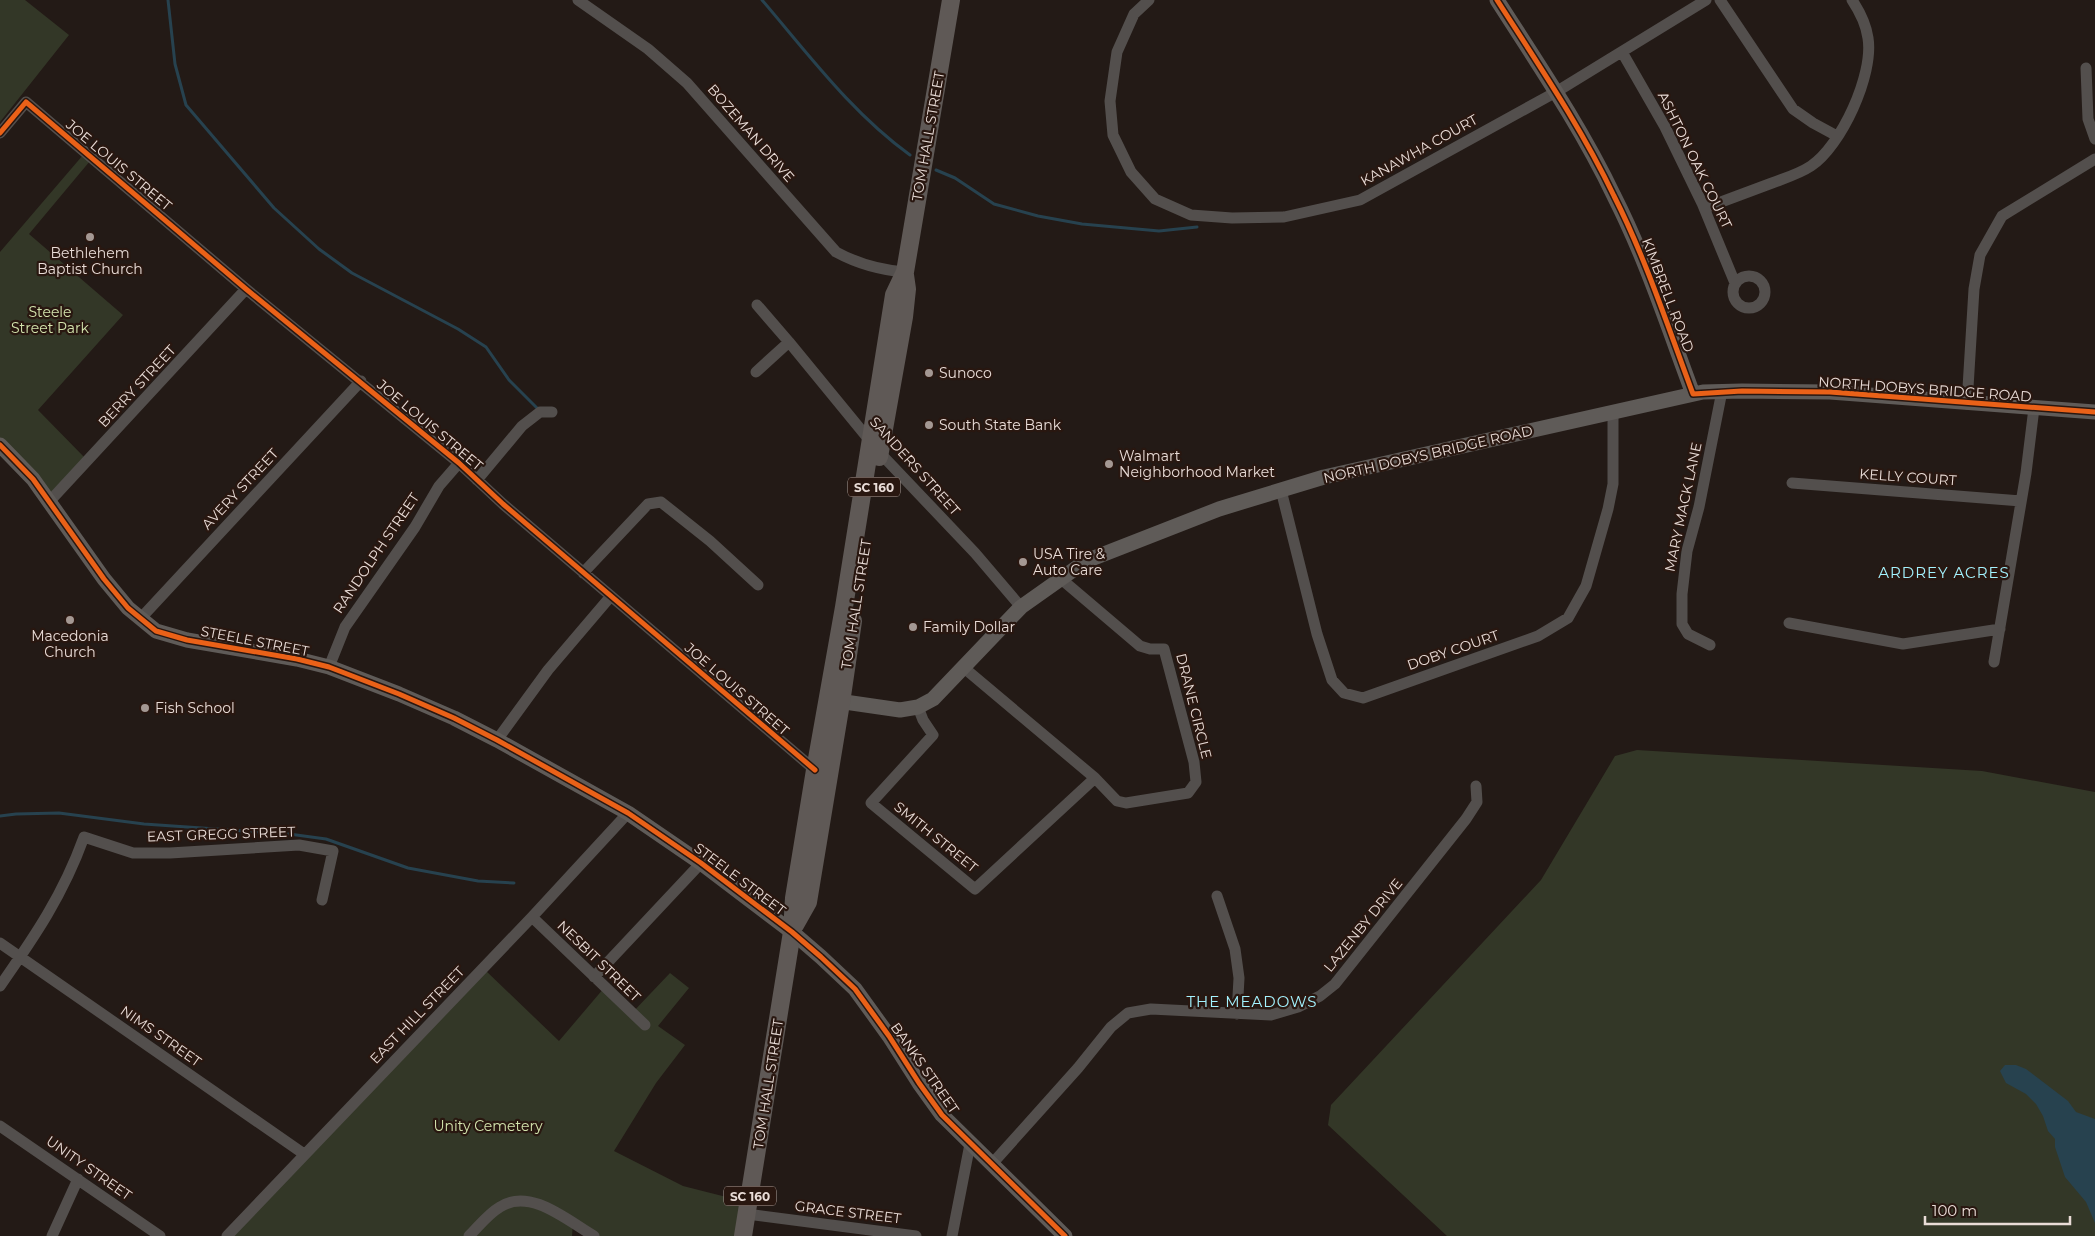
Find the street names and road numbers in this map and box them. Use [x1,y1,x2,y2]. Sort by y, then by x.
street label: TOM HALL STREET [908,70,948,202]
street label: BOZEMAN DRIVE [704,80,798,186]
street label: ASHTON OAK COURT [1654,89,1736,231]
street label: KANAWHA COURT [1357,110,1481,190]
street label: JOE LOUIS STREET [62,115,176,215]
street label: KIMBRELL ROAD [1638,235,1698,355]
street label: BERRY STREET [94,341,180,431]
street label: NORTH DOBYS BRIDGE ROAD [1818,373,2032,405]
street label: JOE LOUIS STREET [373,375,487,475]
street label: SANDERS STREET [866,413,964,519]
street label: NORTH DOBYS BRIDGE ROAD [1322,421,1534,487]
street label: MARY MACK LANE [1660,441,1706,573]
street label: AVERY STREET [198,445,282,533]
street label: KELLY COURT [1859,465,1957,489]
road number: SC 160 [848,478,900,497]
street label: RANDOLPH STREET [329,489,423,617]
street label: TOM HALL STREET [837,538,875,670]
street label: STEELE STREET [199,622,311,660]
street label: DOBY COURT [1405,626,1501,674]
street label: JOE LOUIS STREET [680,638,793,739]
street label: DRANE CIRCLE [1172,651,1216,761]
street label: SMITH STREET [890,798,982,876]
street label: EAST GREGG STREET [146,822,296,846]
street label: STEELE STREET [691,839,789,919]
street label: LAZENBY DRIVE [1320,875,1406,975]
street label: NESBIT STREET [553,917,645,1005]
street label: EAST HILL STREET [366,962,468,1068]
street label: NIMS STREET [117,1001,205,1071]
street label: TOM HALL STREET [749,1018,787,1150]
street label: BANKS STREET [887,1019,963,1117]
street label: UNITY STREET [43,1132,135,1204]
road number: SC 160 [724,1186,776,1206]
street label: GRACE STREET [794,1197,902,1227]

